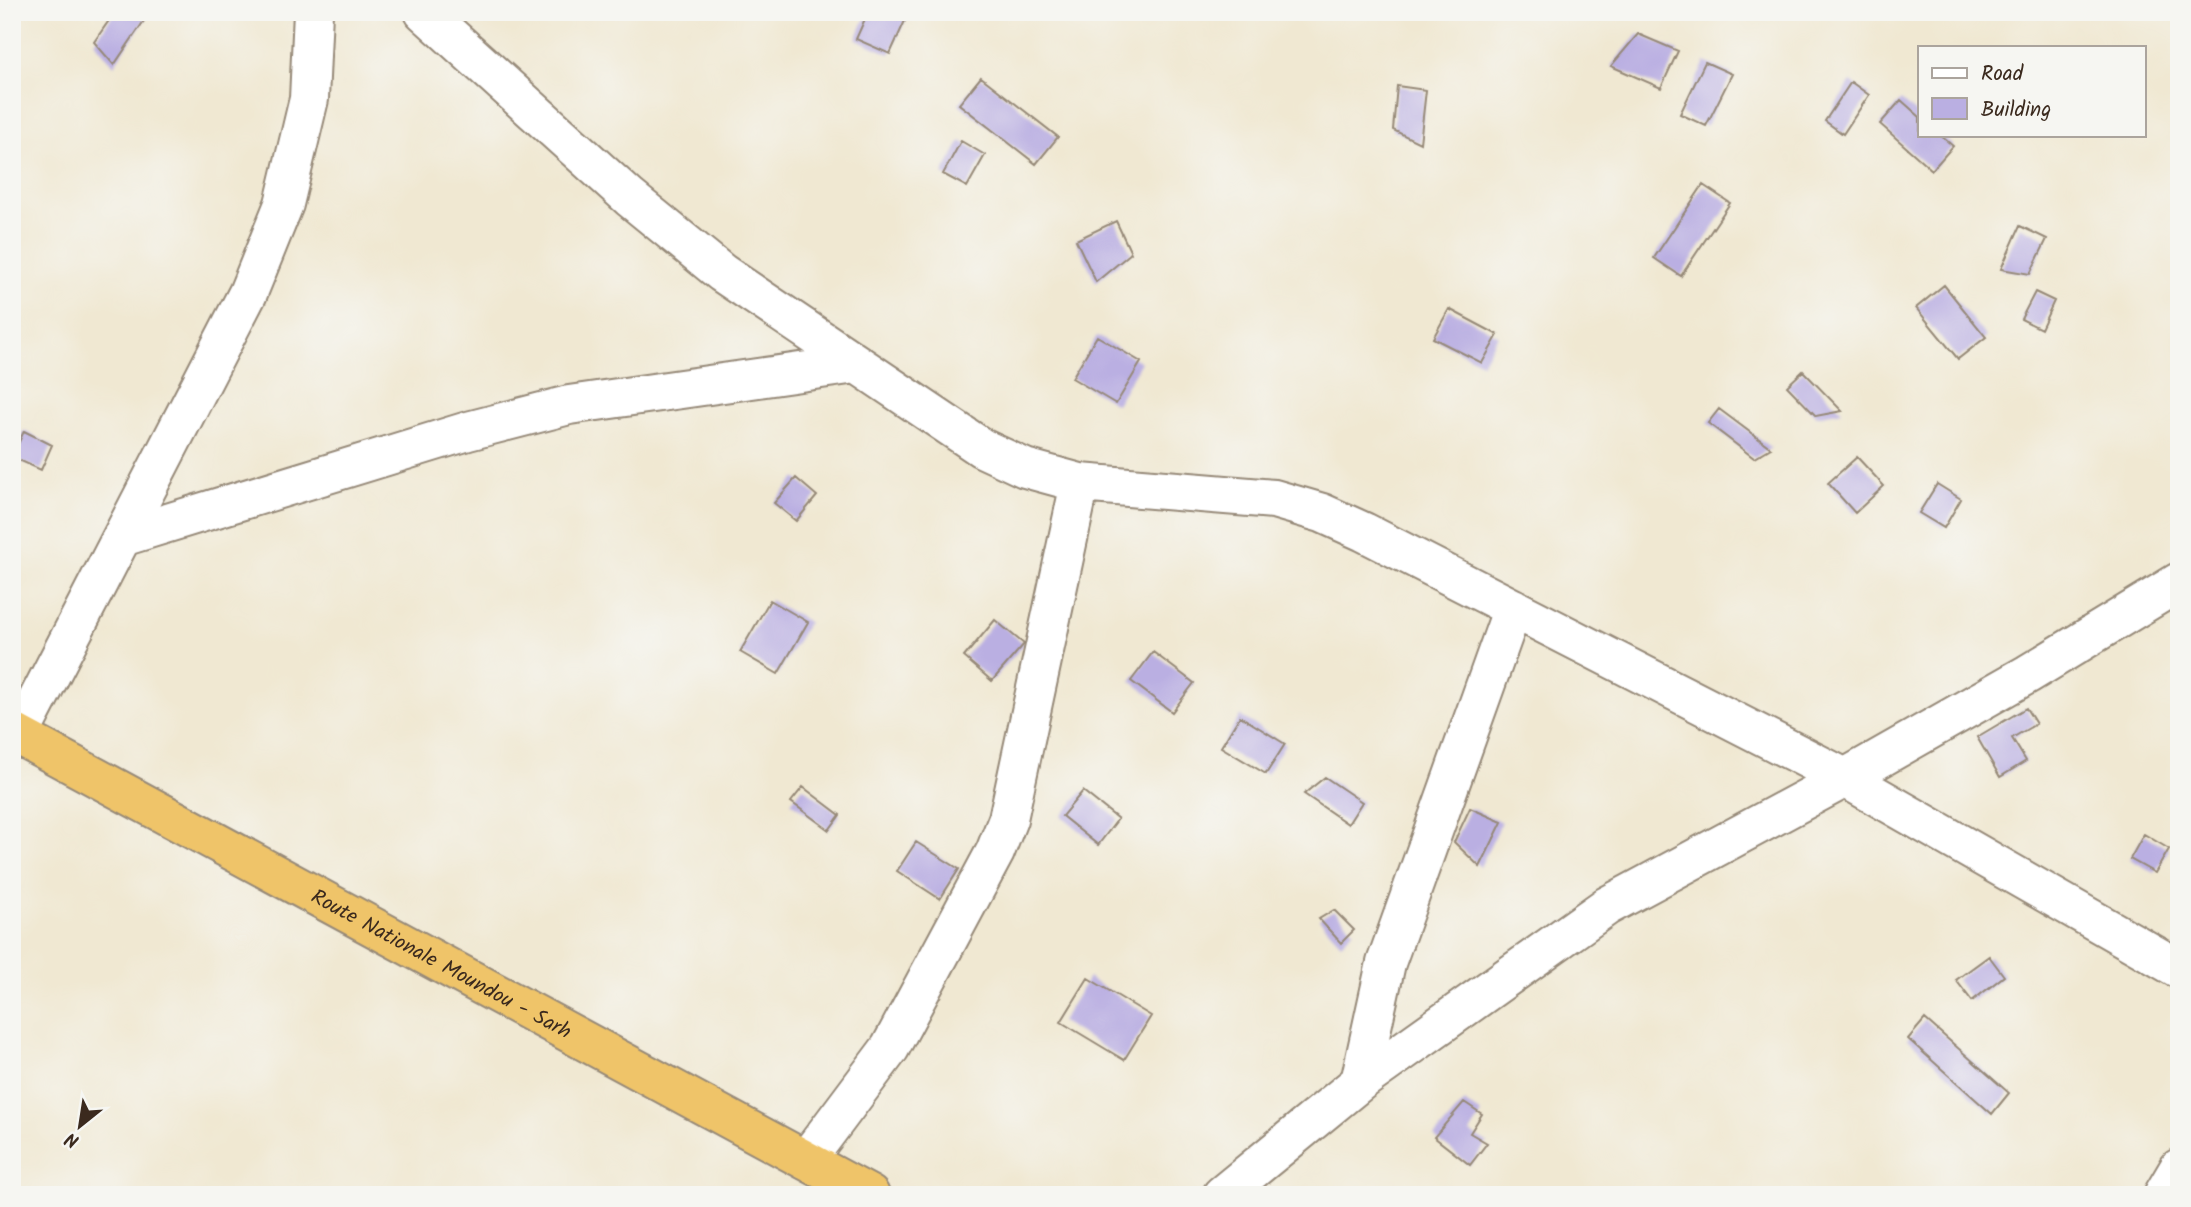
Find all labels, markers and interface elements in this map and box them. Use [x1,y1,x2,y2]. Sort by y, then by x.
legend [1918,46,2146,136]
text: Road [1981,58,2024,91]
text: Building [1981,94,2051,127]
street label: Route Nationale Moundou - Sarh [304,881,577,1049]
north arrow [46,1092,116,1162]
text: N [60,1123,85,1155]

